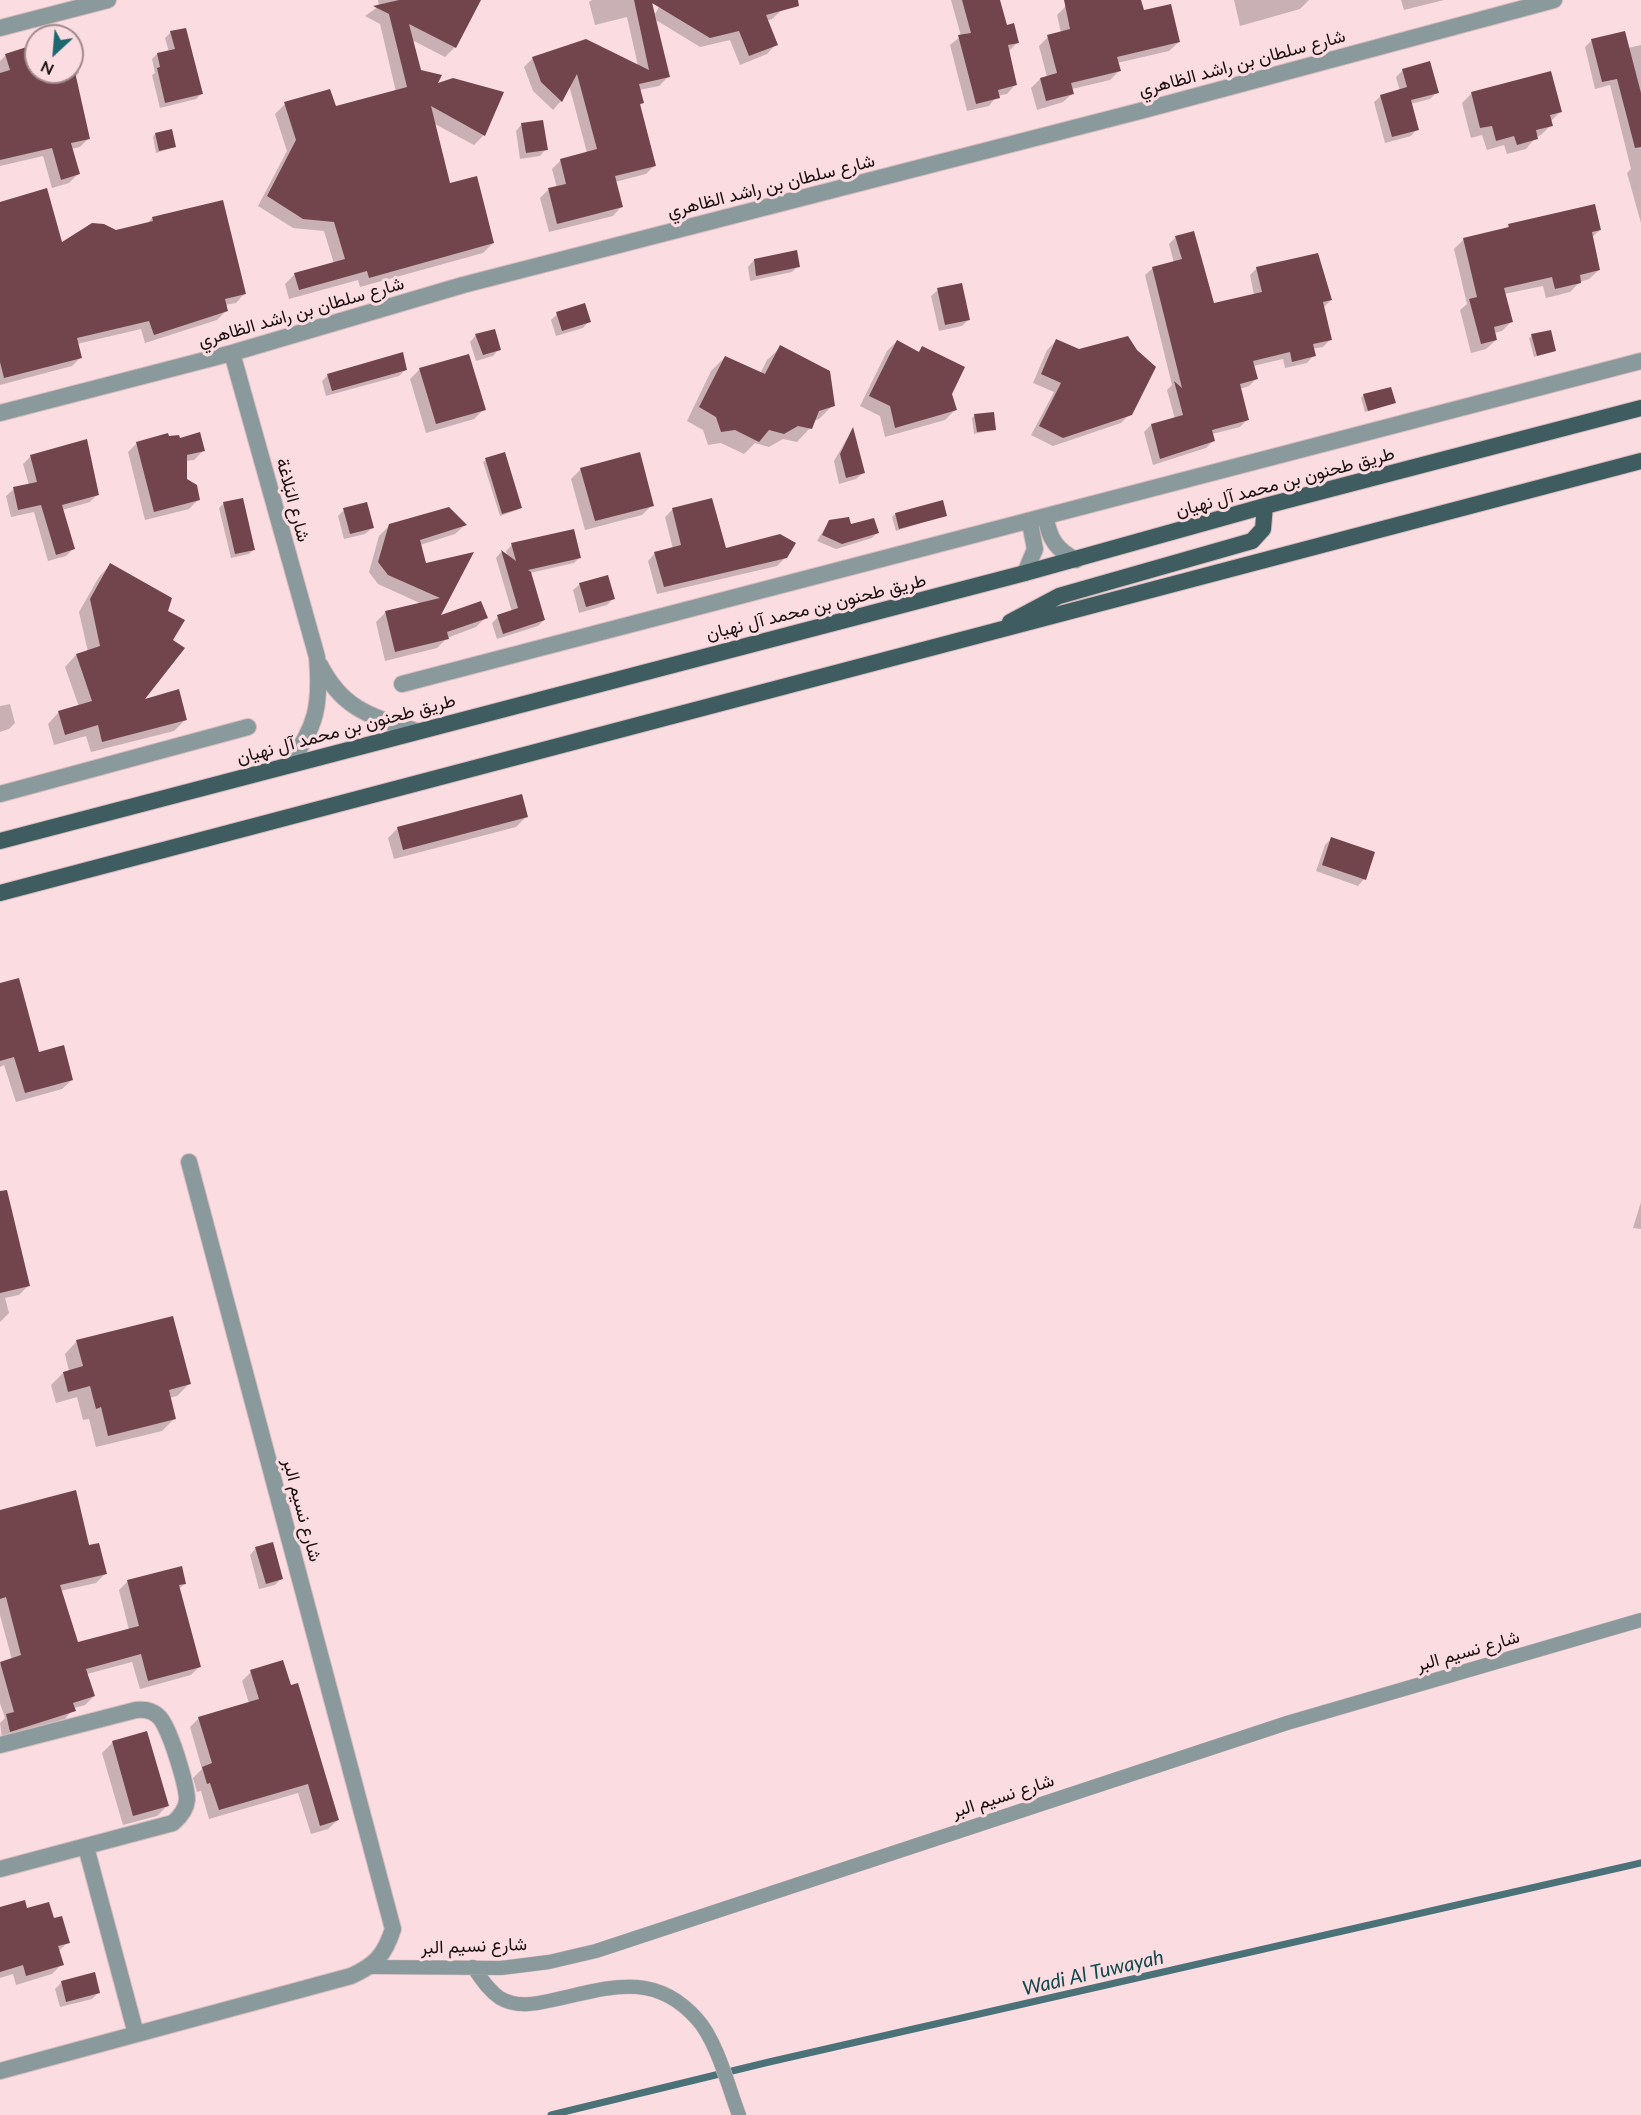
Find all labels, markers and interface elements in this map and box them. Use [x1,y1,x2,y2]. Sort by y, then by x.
north arrow [24,24,84,84]
street label: شارع سلطان بن راشد الظاهري [1136,25,1348,101]
text: N [37,58,56,80]
street label: شارع سلطان بن راشد الظاهري [665,150,877,222]
street label: شارع سلطان بن راشد الظاهري [196,272,406,352]
street label: طريق طحنون بن محمد آل نهيان [1173,442,1397,522]
street label: شارع البَلاغة [271,456,315,544]
street label: طريق طحنون بن محمد آل نهيان [704,569,928,645]
street label: طريق طحنون بن محمد آل نهيان [234,689,458,769]
street label: شارع نسيم البر [278,1456,326,1564]
street label: شارع نسيم البر [1414,1626,1522,1676]
street label: شارع نسيم البر [949,1769,1057,1823]
street label: شارع نسيم البر [421,1933,527,1959]
water label: Wadi Al Tuwayah [1020,1945,1166,2001]

